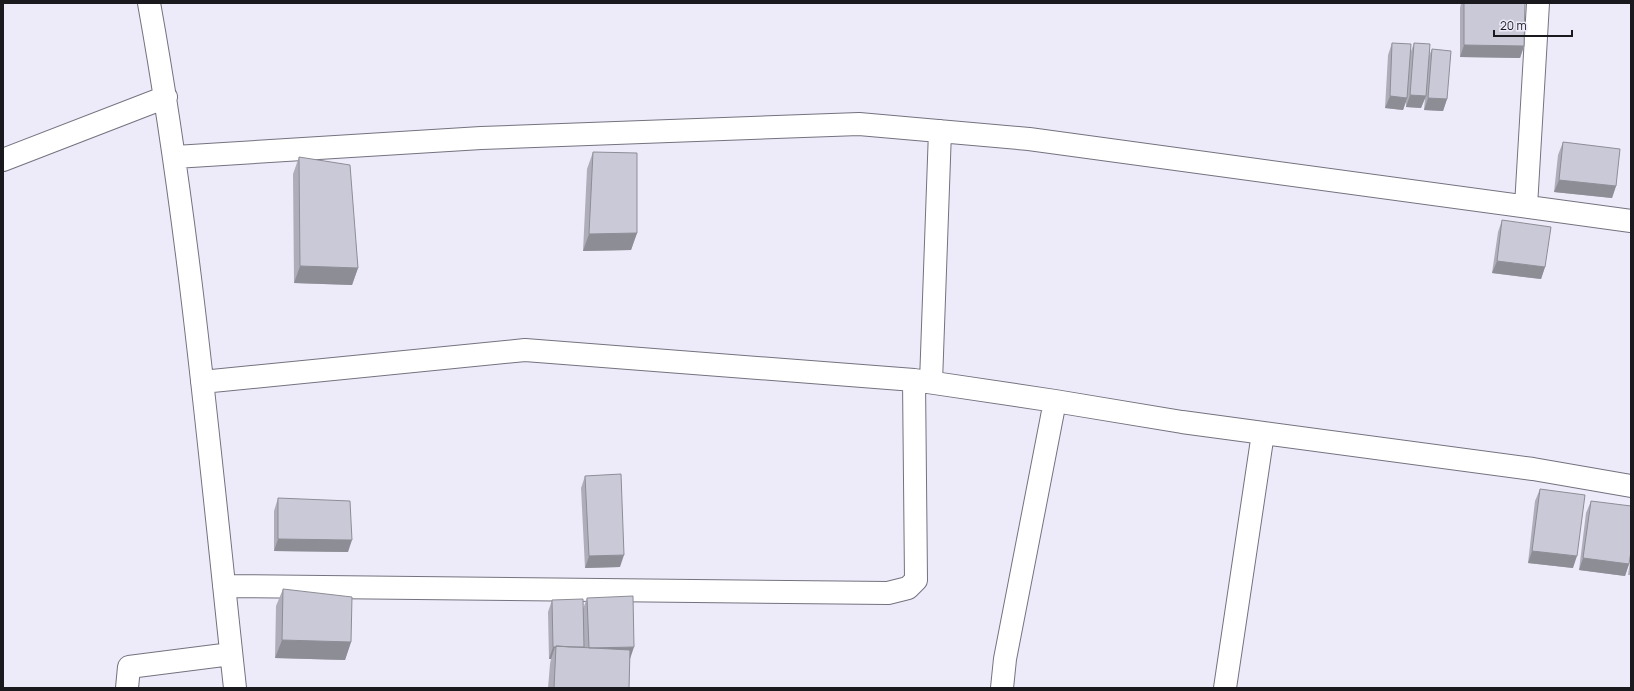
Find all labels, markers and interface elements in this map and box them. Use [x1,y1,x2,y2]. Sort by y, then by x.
scale bar [1494,12,1572,38]
text: 20 m [1500,17,1527,34]

